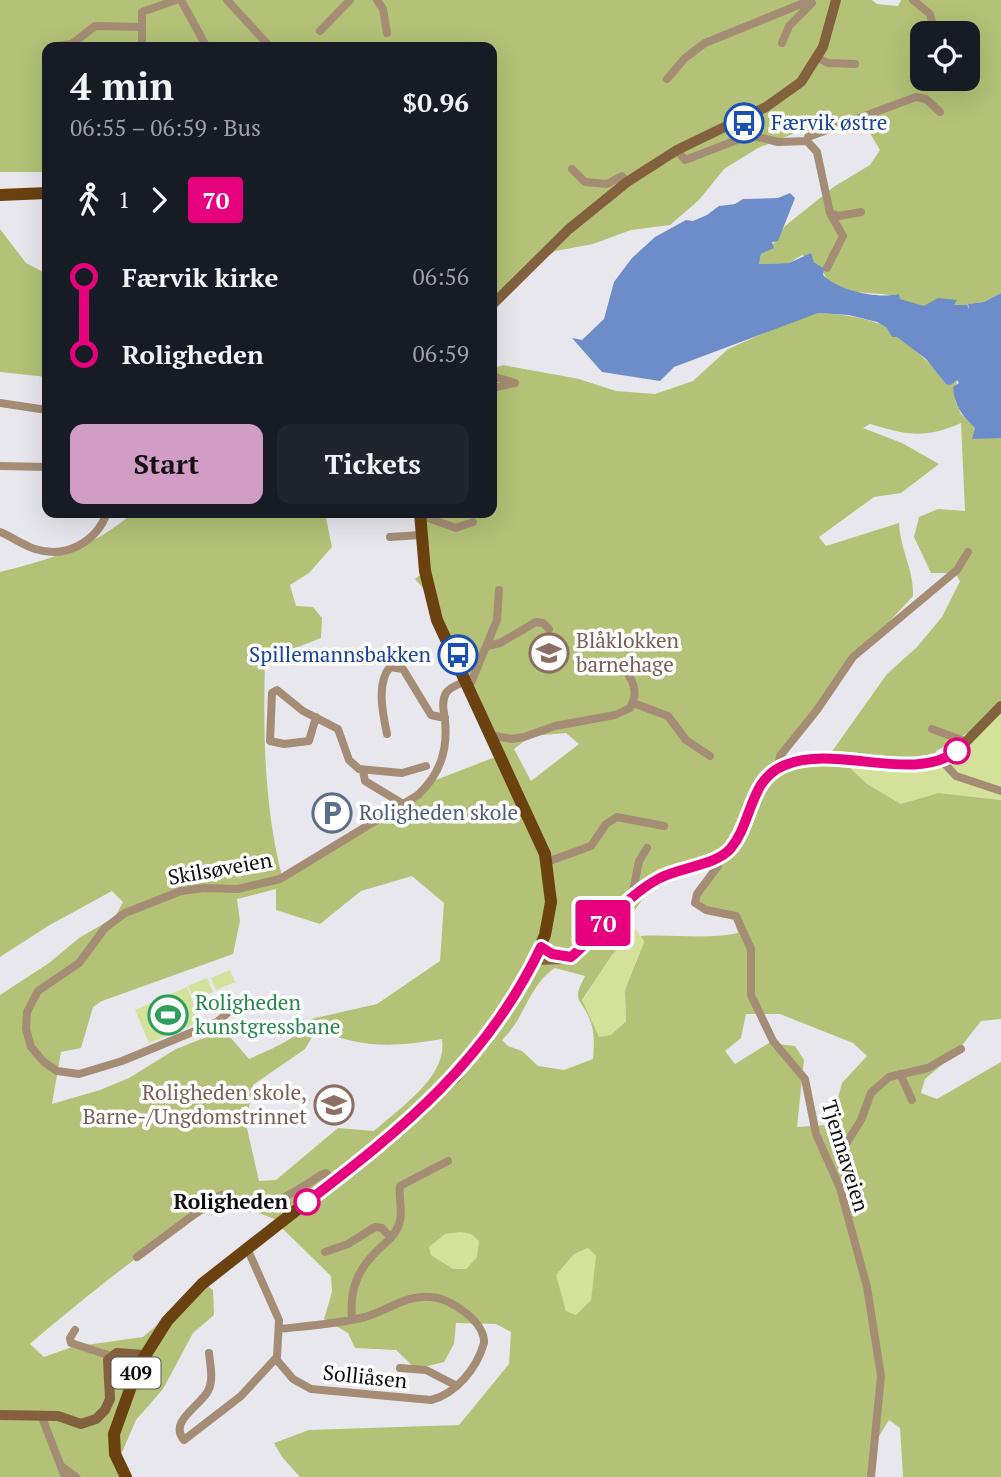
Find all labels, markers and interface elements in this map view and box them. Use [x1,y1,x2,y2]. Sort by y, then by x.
map controls [910,21,980,91]
button: locate [910,21,980,91]
text: 4 min [70,61,174,111]
text: $0.96 [403,85,469,119]
bus stop icon: Færvik østre [723,102,765,144]
place label: Færvik østre [771,108,887,136]
text: 06:55 – 06:59 · Bus [70,112,261,143]
icon: walk [70,181,108,219]
icon: forward [140,181,178,219]
text: 1 [118,184,130,215]
text: 70 [202,184,229,216]
text: Færvik kirke [122,260,278,294]
text: 06:56 [412,261,469,292]
text: Roligheden [122,337,264,371]
text: 06:59 [412,338,469,369]
button: Start [70,424,263,504]
button: Tickets [277,424,469,504]
place label: Blåklokken barnehage [576,626,680,678]
school or university icon: Blåklokken barnehage [528,632,570,674]
bus stop icon: Spillemannsbakken [437,634,479,676]
place label: Spillemannsbakken [249,640,432,668]
unlabelled marker [944,738,970,764]
parking icon: Roligheden skole [311,792,353,834]
place label: Roligheden skole [359,798,518,826]
street label: Skilsøveien [166,845,275,891]
line badge: 70 [572,900,634,946]
text: 70 [589,907,617,939]
place label: Roligheden kunstgressbane [195,988,340,1040]
sports icon: Roligheden kunstgressbane [147,994,189,1036]
place label: Roligheden skole, Barne-/Ungdomstrinnet [83,1078,307,1130]
school or university icon: Roligheden skole, Barne-/Ungdomstrinnet [313,1084,355,1126]
street label: Tjennaveien [816,1096,876,1215]
place label: Roligheden [174,1187,288,1215]
marker: Roligheden [294,1189,320,1215]
road number: 409 [111,1358,160,1388]
street label: Solliåsen [322,1358,409,1394]

